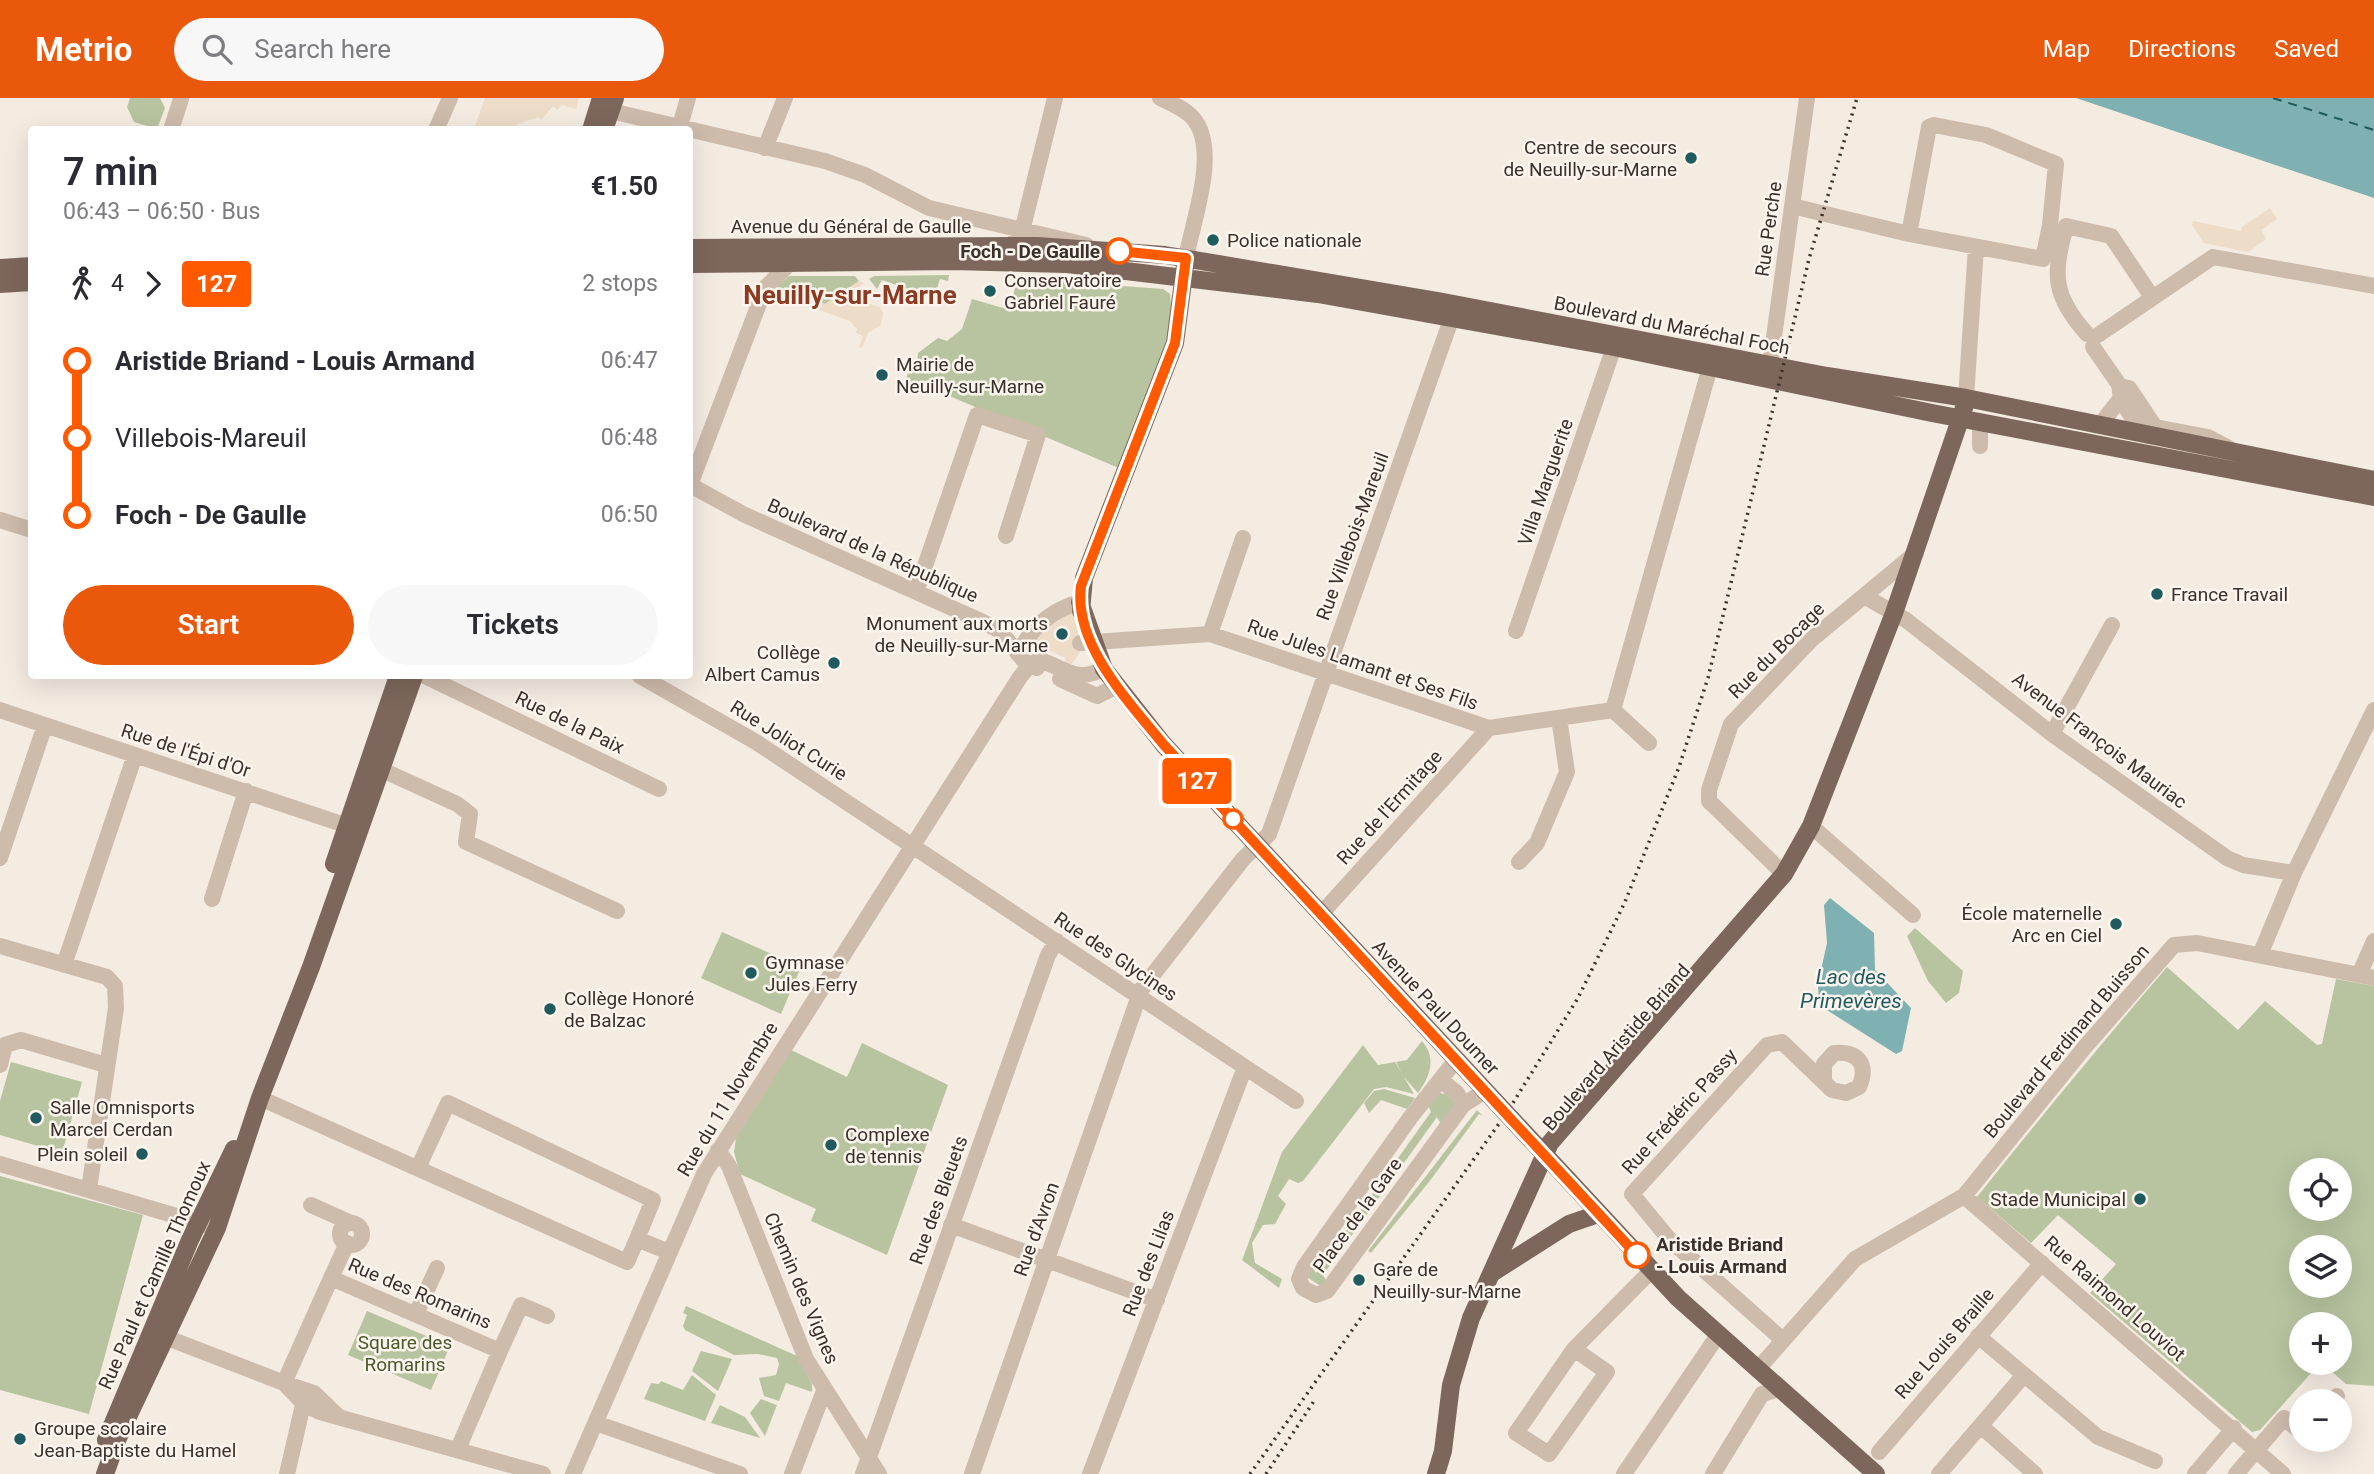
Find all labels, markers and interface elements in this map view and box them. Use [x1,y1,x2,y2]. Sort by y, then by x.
search box [174,18,664,81]
text: Metrio [35,30,132,69]
icon: search [198,30,236,68]
text: Search here [254,34,391,64]
text: Map [2043,35,2090,63]
text: Directions [2128,35,2236,63]
text: Saved [2274,35,2339,63]
place label: Centre de secours de Neuilly-sur-Marne [1503,136,1677,181]
text: 7 min [63,150,158,194]
marker: Centre de secours de Neuilly-sur-Marne [1683,150,1699,166]
text: €1.50 [591,171,658,201]
street label: Rue Perche [1750,180,1787,278]
text: 06:43 – 06:50 · Bus [63,198,260,225]
street label: Avenue du Général de Gaulle [731,215,971,238]
place label: Police nationale [1227,229,1362,252]
marker: Police nationale [1205,232,1221,248]
marker: Foch - De Gaulle [1106,238,1132,264]
place label: Foch - De Gaulle [960,240,1100,263]
icon: walk [63,265,101,303]
icon: forward [134,265,172,303]
place label: Conservatoire Gabriel Fauré [1004,269,1121,314]
text: 4 [111,270,124,297]
text: 127 [196,270,237,298]
text: 2 stops [582,270,658,297]
district label: Neuilly-sur-Marne [743,280,957,310]
marker: Conservatoire Gabriel Fauré [982,283,998,299]
street label: Boulevard du Maréchal Foch [1552,291,1792,360]
text: Aristide Briand - Louis Armand [115,346,475,376]
text: 06:47 [601,347,658,374]
place label: Mairie de Neuilly-sur-Marne [896,353,1044,398]
marker: Mairie de Neuilly-sur-Marne [874,367,890,383]
street label: Villa Marguerite [1513,416,1578,549]
text: Villebois-Mareuil [115,423,307,453]
text: 06:48 [601,424,658,451]
street label: Rue Villebois-Mareuil [1311,449,1394,623]
street label: Boulevard de la République [764,494,982,607]
text: Foch - De Gaulle [115,500,306,530]
text: 06:50 [601,501,658,528]
place label: France Travail [2171,583,2288,606]
button: Start [63,585,354,665]
button: Tickets [368,585,658,665]
marker: France Travail [2149,586,2165,602]
street label: Rue du Bocage [1723,597,1829,703]
place label: Monument aux morts de Neuilly-sur-Marne [866,612,1048,657]
street label: Rue Jules Lamant et Ses Fils [1244,614,1481,715]
marker: Monument aux morts de Neuilly-sur-Marne [1054,626,1070,642]
place label: Collège Albert Camus [705,641,820,686]
marker: Collège Albert Camus [826,655,842,671]
street label: Avenue François Mauriac [2008,667,2192,814]
street label: Rue de la Paix [512,686,629,759]
street label: Rue Joliot Curie [726,695,851,785]
street label: Rue de l'Épi d'Or [118,719,254,782]
street label: Rue de l'Ermitage [1332,745,1447,869]
line badge: 127 [1157,758,1237,804]
text: 127 [1176,767,1218,795]
unlabelled marker [1223,809,1243,829]
place label: École maternelle Arc en Ciel [1962,902,2102,947]
street label: Rue des Glycines [1050,907,1182,1006]
marker: École maternelle Arc en Ciel [2108,916,2124,932]
street label: Avenue Paul Doumer [1367,935,1504,1080]
street label: Boulevard Ferdinand Buisson [1979,940,2154,1143]
place label: Gymnase Jules Ferry [765,951,858,996]
street label: Boulevard Aristide Briand [1538,959,1695,1135]
marker: Gymnase Jules Ferry [743,965,759,981]
water label: Lac des Primevères [1800,965,1902,1013]
place label: Collège Honoré de Balzac [564,987,694,1032]
marker: Collège Honoré de Balzac [542,1001,558,1017]
street label: Rue du 11 Novembre [672,1018,783,1181]
street label: Rue Frédéric Passy [1617,1044,1742,1179]
place label: Salle Omnisports Marcel Cerdan [50,1096,195,1141]
marker: Salle Omnisports Marcel Cerdan [28,1110,44,1126]
place label: Complexe de tennis [845,1123,930,1168]
street label: Rue des Bleuets [905,1133,972,1268]
marker: Complexe de tennis [823,1137,839,1153]
place label: Plein soleil [37,1143,128,1166]
marker: Plein soleil [134,1146,150,1162]
street label: Place de la Gare [1308,1153,1407,1277]
street label: Rue Paul et Camille Thomoux [94,1157,216,1393]
map controls [2289,1158,2352,1452]
button: locate [2289,1158,2352,1221]
street label: Rue d'Avron [1009,1179,1064,1279]
place label: Stade Municipal [1990,1188,2126,1211]
marker: Stade Municipal [2132,1191,2148,1207]
street label: Rue des Lilas [1118,1207,1179,1320]
street label: Chemin des Vignes [759,1209,844,1367]
street label: Rue Raimond Louviot [2039,1231,2190,1366]
place label: Aristide Briand - Louis Armand [1656,1233,1787,1278]
button: layers [2289,1235,2352,1298]
marker: Aristide Briand - Louis Armand [1624,1242,1650,1268]
street label: Rue des Romarins [345,1253,495,1334]
place label: Gare de Neuilly-sur-Marne [1373,1258,1521,1303]
marker: Gare de Neuilly-sur-Marne [1351,1272,1367,1288]
street label: Rue Louis Braille [1890,1283,1999,1404]
button: + [2289,1312,2352,1375]
park label: Square des Romarins [358,1331,452,1376]
button: − [2289,1389,2352,1452]
place label: Groupe scolaire Jean-Baptiste du Hamel [34,1417,236,1462]
marker: Groupe scolaire Jean-Baptiste du Hamel [12,1431,28,1447]

